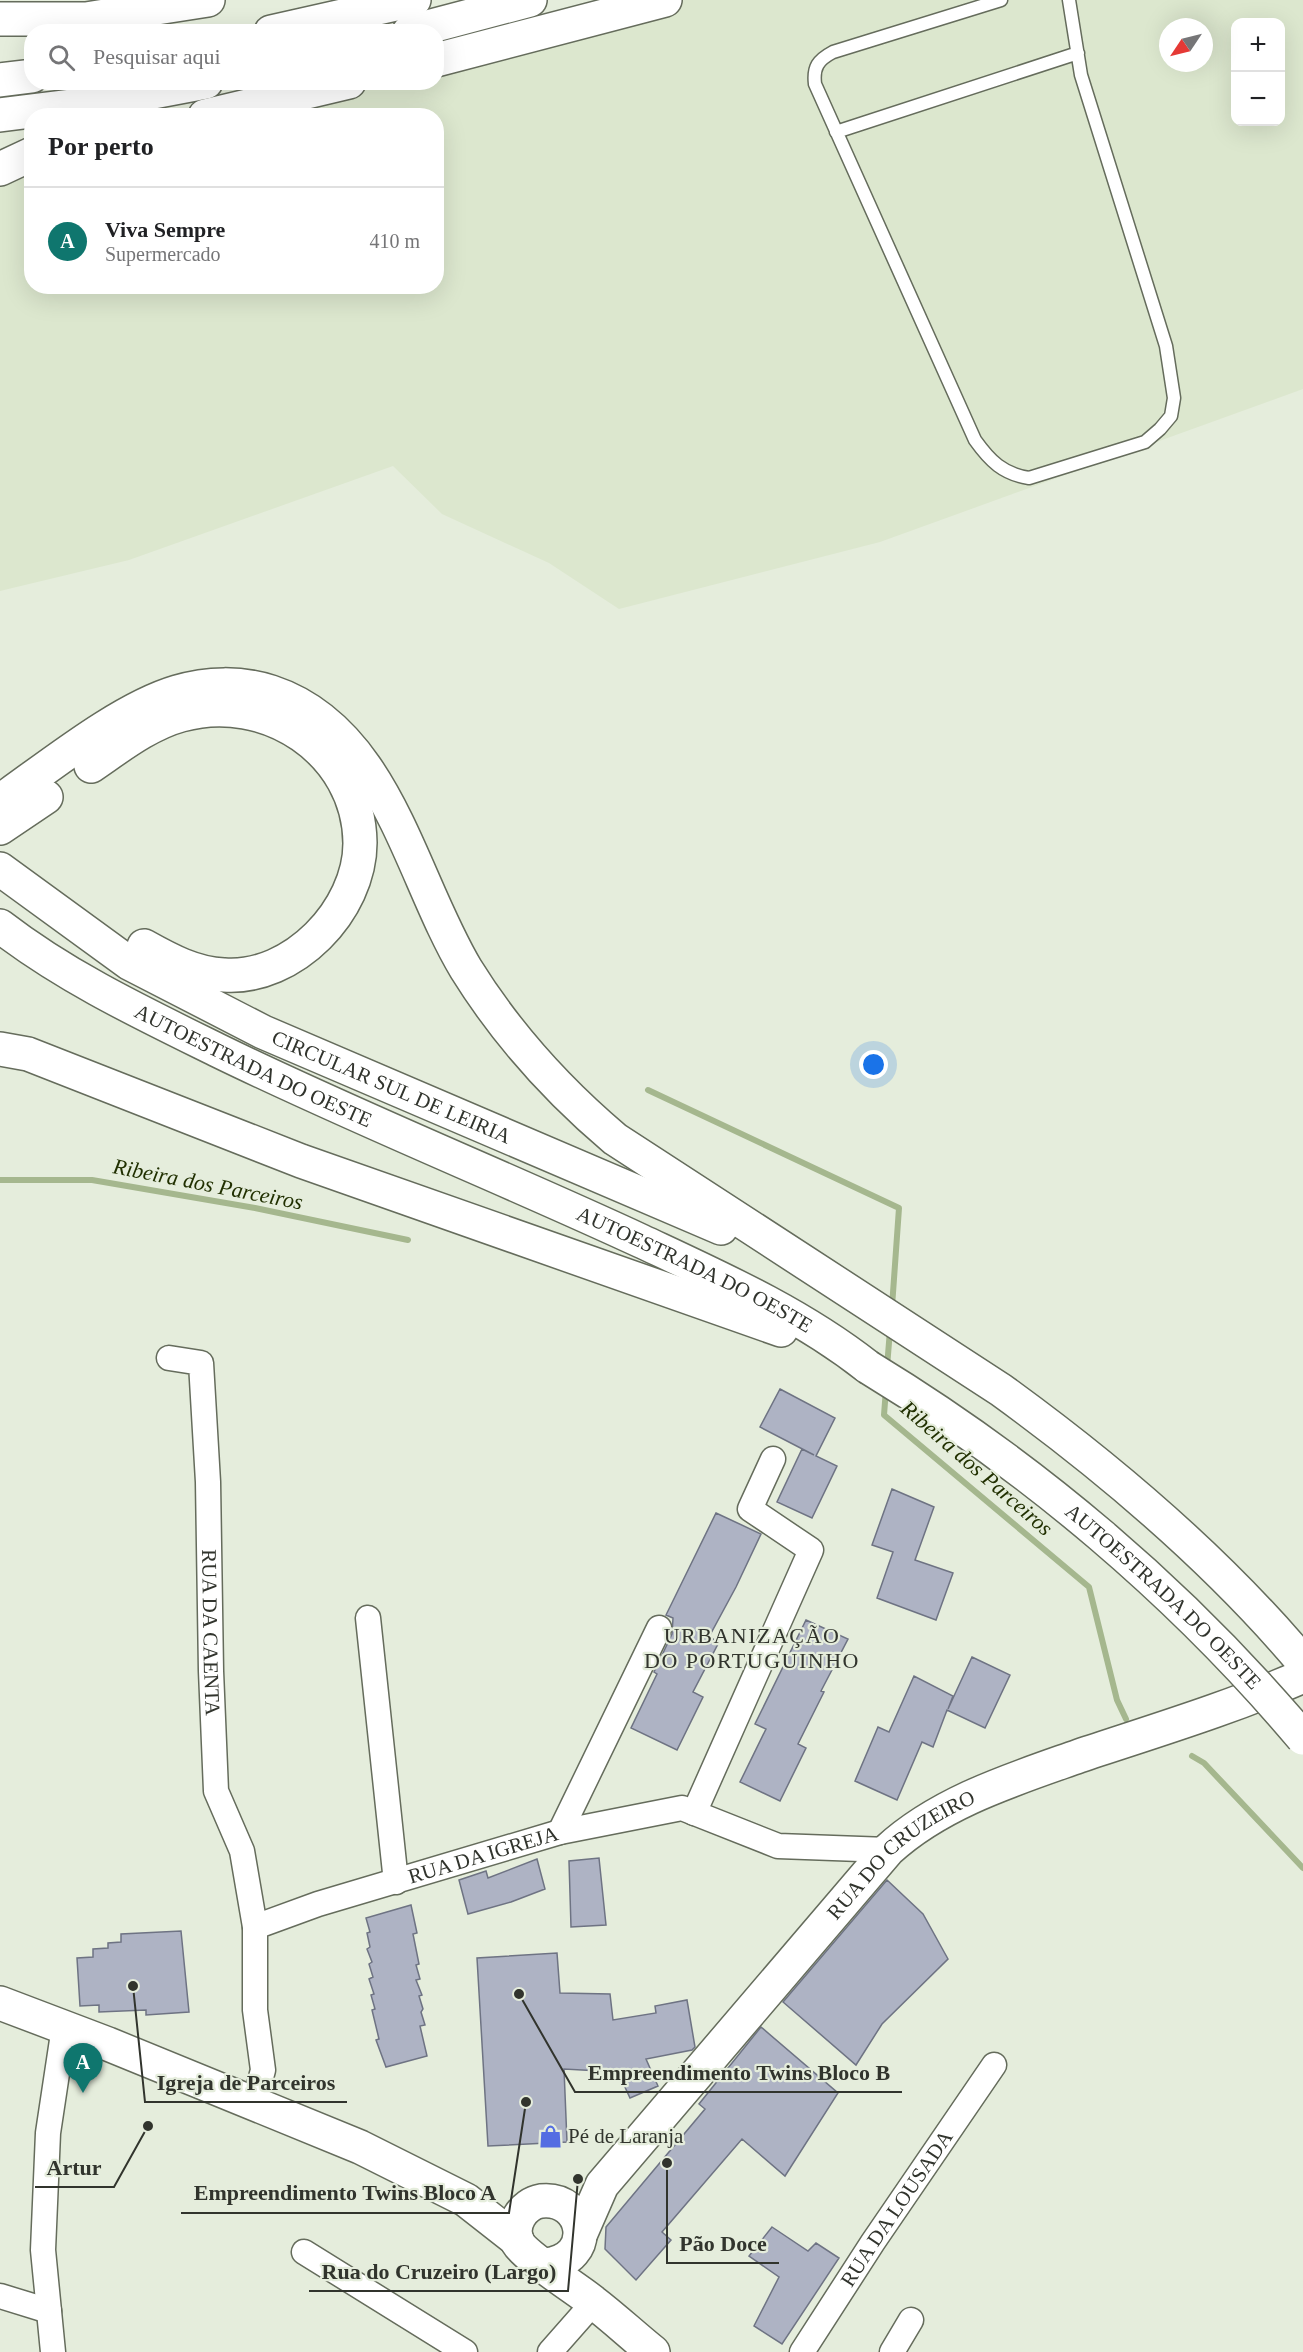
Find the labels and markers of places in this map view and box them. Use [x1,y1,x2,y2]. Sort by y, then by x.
pin: A [64,2044,103,2093]
callout: Empreendimento Twins Bloco B [575,2052,902,2092]
callout: Igreja de Parceiros [145,2062,347,2102]
shop icon: Pé de Laranja [537,2123,563,2149]
place label: Pé de Laranja [568,2124,684,2148]
callout: Artur [35,2147,114,2187]
callout: Empreendimento Twins Bloco A [181,2173,509,2213]
callout: Pão Doce [667,2223,779,2263]
callout: Rua do Cruzeiro (Largo) [309,2251,568,2291]

